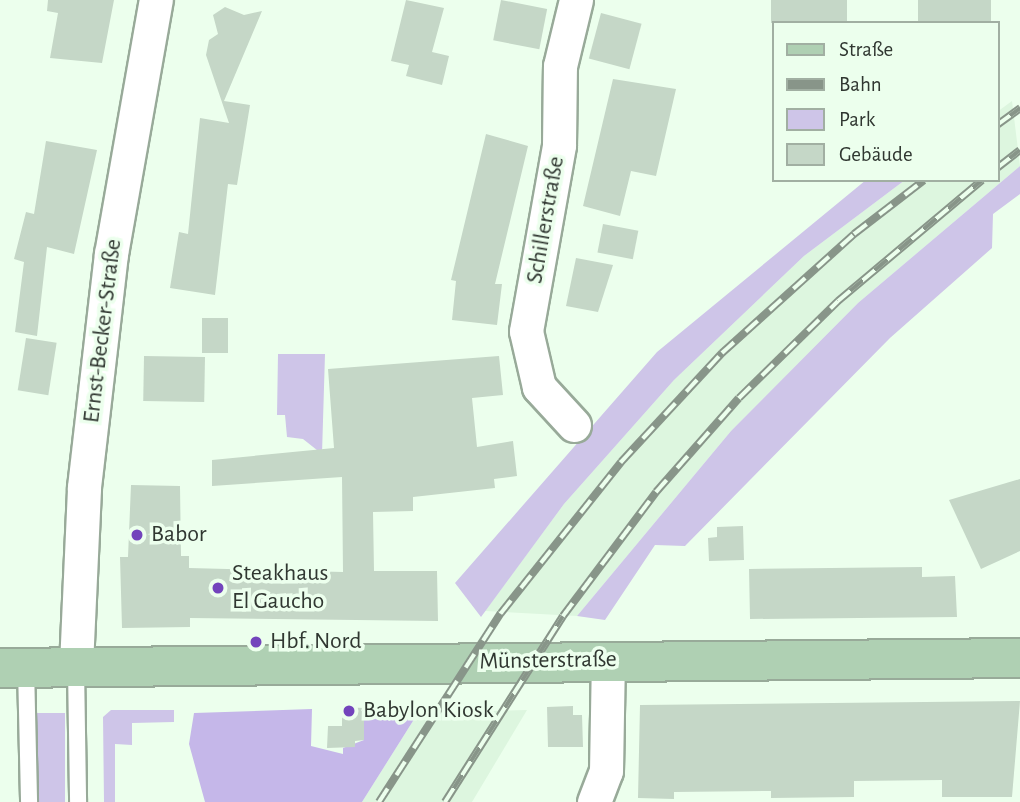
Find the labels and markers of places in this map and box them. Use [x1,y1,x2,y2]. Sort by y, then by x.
place label: Babor [151,521,207,549]
marker: Babor [129,527,145,543]
place label: Steakhaus El Gaucho [232,560,328,616]
marker: Steakhaus El Gaucho [210,580,226,596]
place label: Hbf. Nord [270,628,362,656]
marker: Hbf. Nord [248,634,264,650]
place label: Babylon Kiosk [363,697,494,725]
marker: Babylon Kiosk [341,703,357,719]

